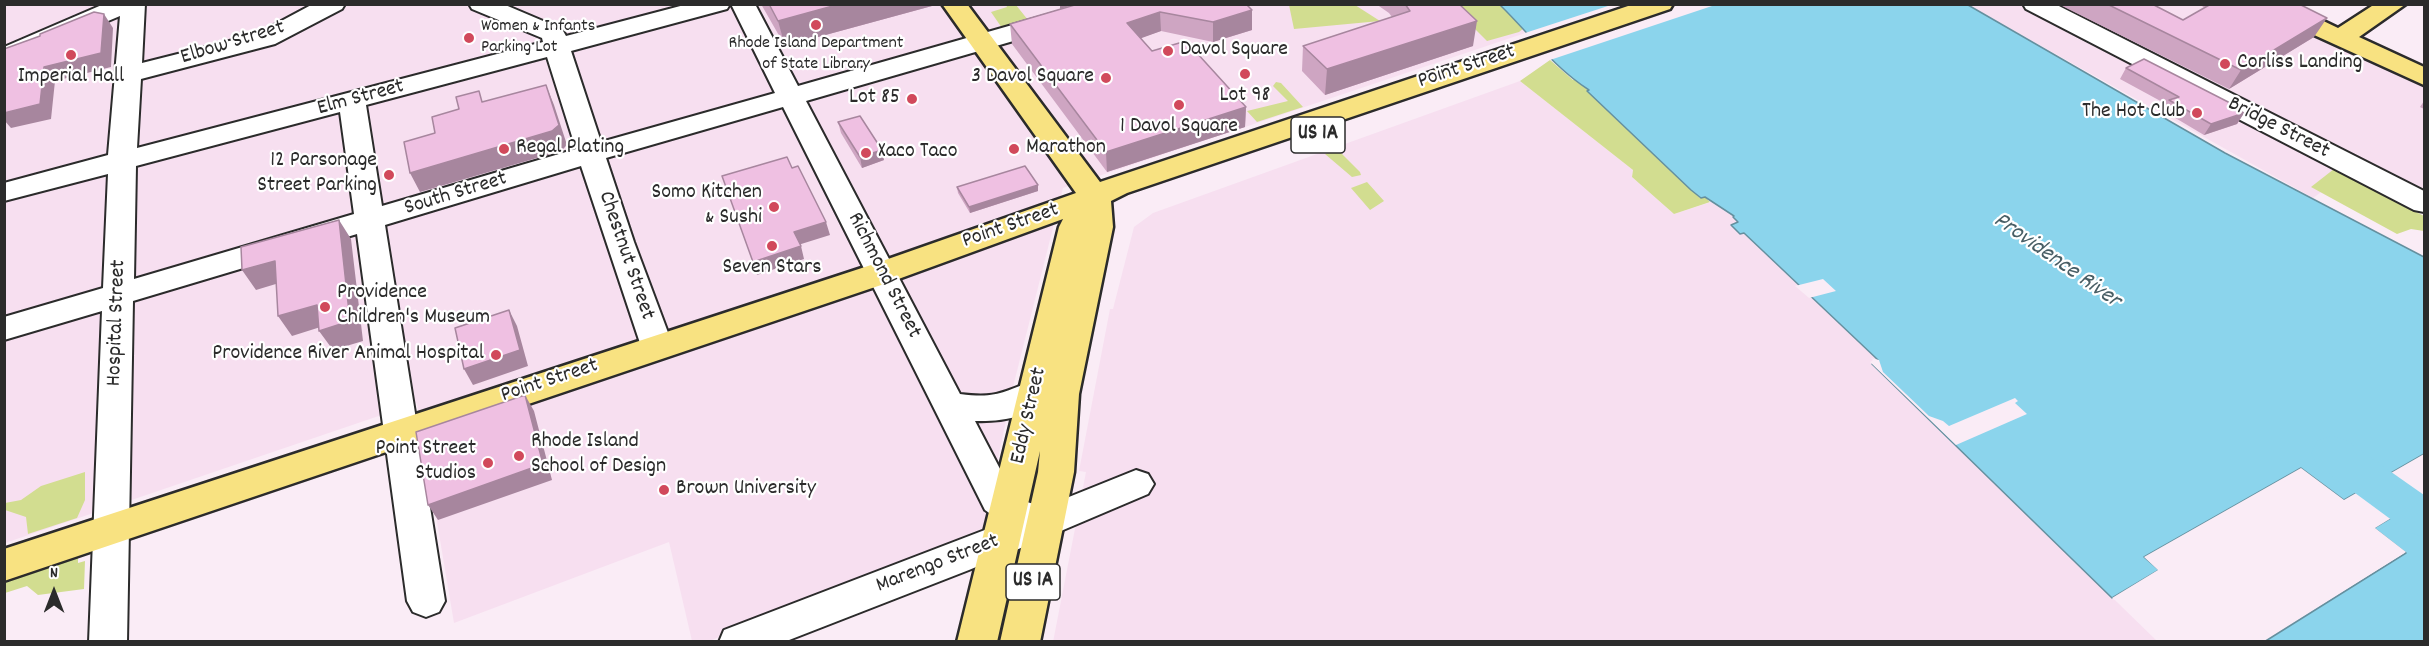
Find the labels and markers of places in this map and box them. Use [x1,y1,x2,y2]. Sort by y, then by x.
place label: Women & Infants Parking Lot [481,17,595,60]
marker: Rhode Island Department of State Library [809,18,823,32]
marker: Women & Infants Parking Lot [462,31,476,45]
place label: Rhode Island Department of State Library [729,34,903,76]
place label: Davol Square [1180,38,1288,64]
marker: Davol Square [1161,44,1175,58]
marker: Imperial Hall [64,48,78,62]
place label: Corliss Landing [2237,51,2362,77]
marker: Corliss Landing [2218,57,2232,71]
place label: Imperial Hall [18,65,124,91]
place label: 3 Davol Square [971,65,1094,91]
marker: Lot 98 [1238,67,1252,81]
marker: 3 Davol Square [1099,71,1113,85]
place label: Lot 98 [1220,84,1270,110]
place label: Lot 85 [849,86,900,112]
marker: Lot 85 [905,92,919,106]
marker: 1 Davol Square [1172,98,1186,112]
place label: The Hot Club [2082,100,2185,126]
marker: The Hot Club [2190,106,2204,120]
place label: 1 Davol Square [1120,115,1238,141]
place label: Regal Plating [516,136,624,162]
place label: Marathon [1026,136,1106,162]
place label: Xaco Taco [878,140,958,166]
marker: Regal Plating [497,142,511,156]
marker: Marathon [1007,142,1021,156]
marker: Xaco Taco [859,146,873,160]
place label: 12 Parsonage Street Parking [257,149,377,200]
marker: 12 Parsonage Street Parking [382,168,396,182]
place label: Somo Kitchen & Sushi [651,181,762,232]
marker: Somo Kitchen & Sushi [767,200,781,214]
marker: Seven Stars [765,239,779,253]
place label: Seven Stars [723,256,821,282]
place label: Providence Children's Museum [337,281,490,332]
marker: Providence Children's Museum [318,300,332,314]
place label: Providence River Animal Hospital [212,342,484,368]
marker: Providence River Animal Hospital [489,348,503,362]
place label: Rhode Island School of Design [531,430,666,482]
place label: Point Street Studios [375,437,476,488]
marker: Rhode Island School of Design [512,449,526,463]
marker: Point Street Studios [481,456,495,470]
place label: Brown University [676,477,816,503]
marker: Brown University [657,483,671,497]

